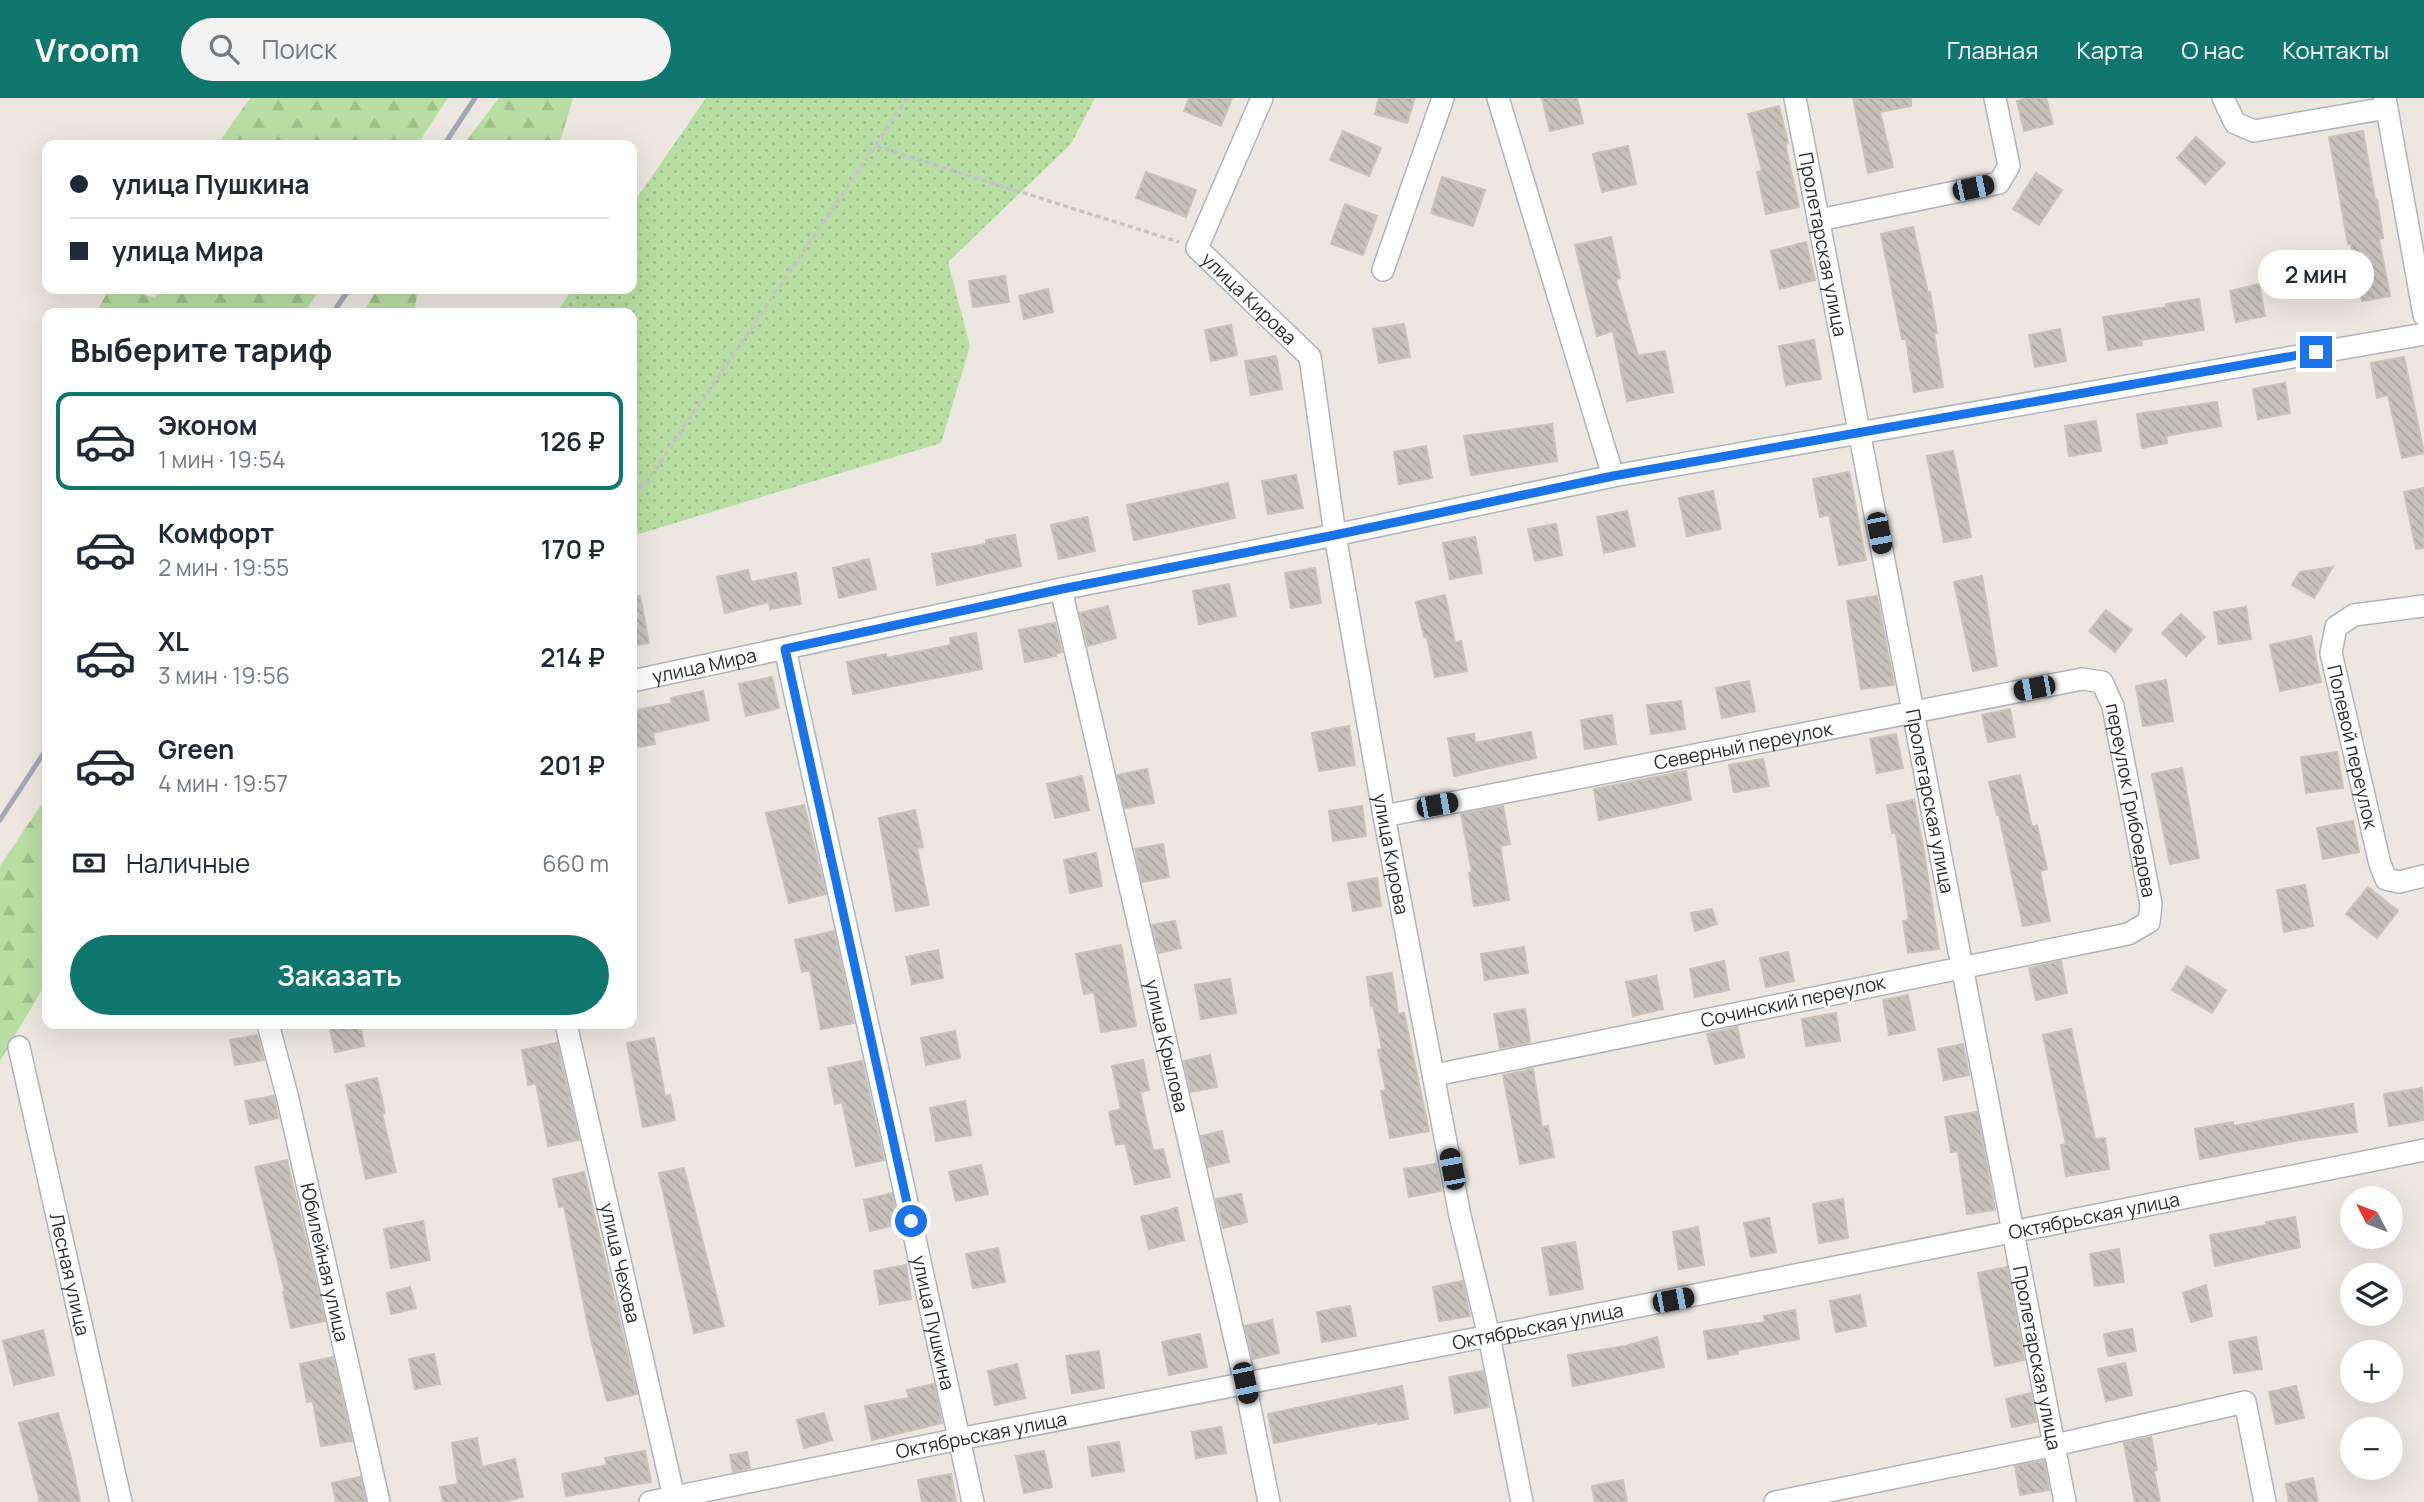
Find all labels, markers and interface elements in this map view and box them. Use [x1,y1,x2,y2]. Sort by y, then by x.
search box [181,18,671,81]
text: Vroom [35,27,139,72]
icon: search [205,30,243,68]
text: Поиск [261,31,337,67]
text: Главная [1947,33,2038,66]
text: Карта [2076,33,2143,66]
text: О нас [2181,33,2244,66]
text: Контакты [2282,33,2389,66]
street label: Пролетарская улица [1793,150,1854,339]
text: улица Пушкина [112,166,310,202]
car [1951,173,1996,203]
text: улица Мира [112,233,264,269]
street label: улица Кирова [1196,246,1302,350]
callout: 2 мин [2258,250,2374,300]
text: 2 мин [2285,258,2347,290]
text: Выберите тариф [70,328,332,372]
route end [2300,336,2332,368]
text: Эконом [158,407,258,443]
icon: car [74,410,137,473]
text: 126 ₽ [540,423,605,459]
text: 1 мин · 19:54 [158,443,286,475]
car [1865,510,1894,556]
text: Комфорт [158,515,274,551]
icon: car [74,518,137,581]
text: 170 ₽ [541,531,605,567]
text: 2 мин · 19:55 [158,551,289,583]
text: XL [158,623,189,659]
icon: car [74,626,137,689]
text: 214 ₽ [540,639,605,675]
street label: улица Мира [650,642,759,689]
text: 3 мин · 19:56 [158,659,290,691]
street label: Полевой переулок [2321,662,2385,832]
car [2012,674,2057,702]
street label: переулок Грибоедова [2100,701,2162,900]
street label: Пролетарская улица [1900,707,1961,895]
street label: Северный переулок [1652,715,1835,776]
text: Green [158,731,234,767]
icon: car [74,734,137,797]
text: 201 ₽ [539,747,605,783]
text: 4 мин · 19:57 [158,767,288,799]
street label: улица Кирова [1367,791,1415,917]
car [1415,791,1460,819]
icon: cash [70,844,108,882]
text: Наличные [126,845,250,881]
text: 660 m [542,847,609,879]
button: Заказать [70,935,609,1015]
street label: Сочинский переулок [1698,969,1888,1033]
street label: улица Крылова [1139,977,1195,1115]
car [1438,1146,1467,1192]
street label: Юбилейная улица [294,1180,355,1344]
street label: Октябрьская улица [2006,1186,2182,1245]
north arrow [2340,1186,2403,1250]
map controls [2340,1186,2403,1480]
street label: улица Чехова [594,1200,647,1325]
route start [895,1205,927,1237]
street label: Лесная улица [44,1211,96,1338]
street label: улица Пушкина [906,1253,961,1393]
button: layers [2340,1263,2403,1326]
street label: Пролетарская улица [2007,1264,2068,1452]
car [1651,1286,1696,1314]
street label: Октябрьская улица [1450,1297,1626,1356]
button: + [2340,1340,2403,1403]
car [1231,1360,1260,1406]
street label: Октябрьская улица [893,1405,1069,1465]
button: − [2340,1417,2403,1480]

